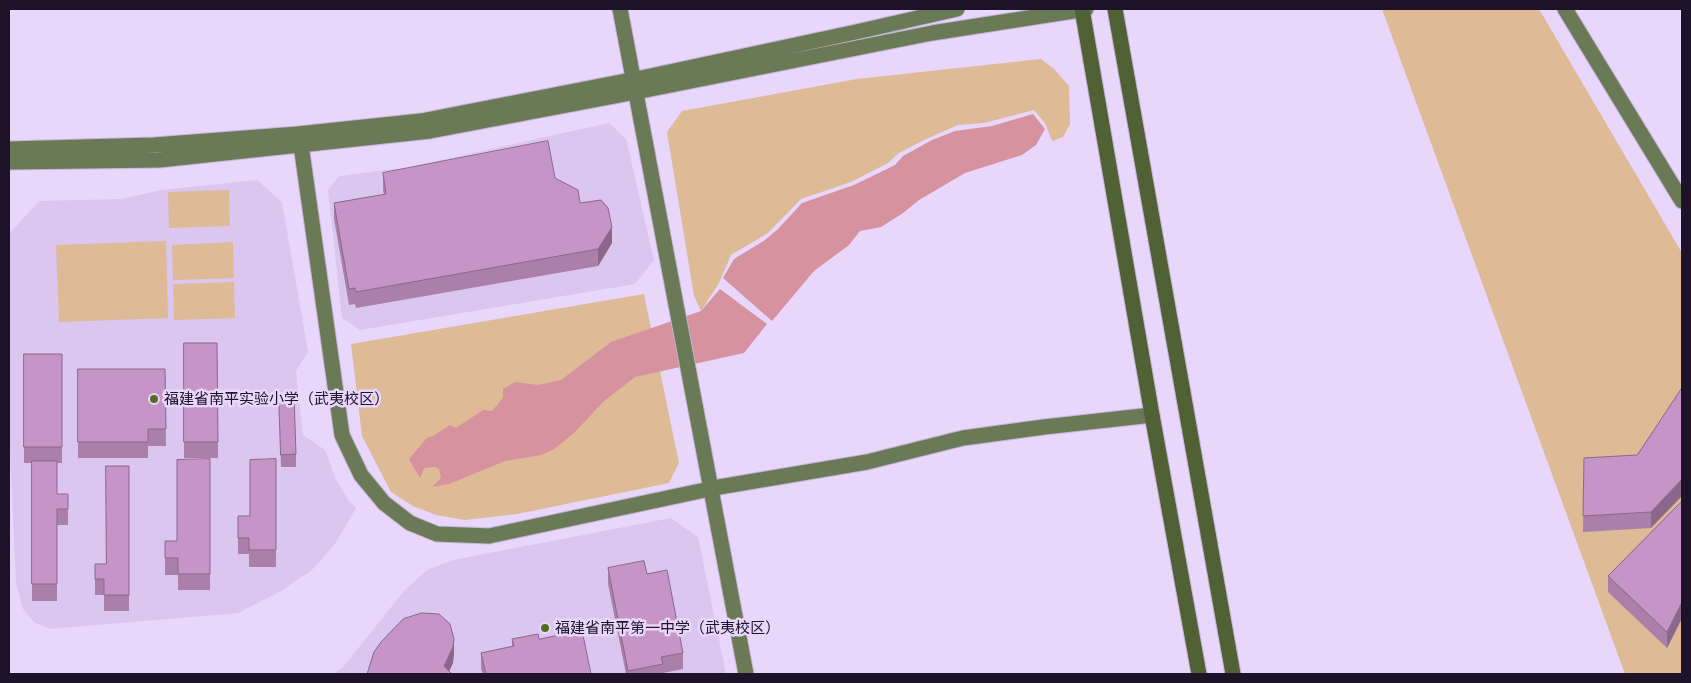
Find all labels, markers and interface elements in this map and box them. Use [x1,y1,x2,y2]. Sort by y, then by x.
place label: 福建省南平实验小学（武夷校区） [164,390,389,408]
marker: 福建省南平实验小学（武夷校区） [148,393,160,405]
place label: 福建省南平第一中学（武夷校区） [555,619,780,637]
marker: 福建省南平第一中学（武夷校区） [539,622,551,634]

